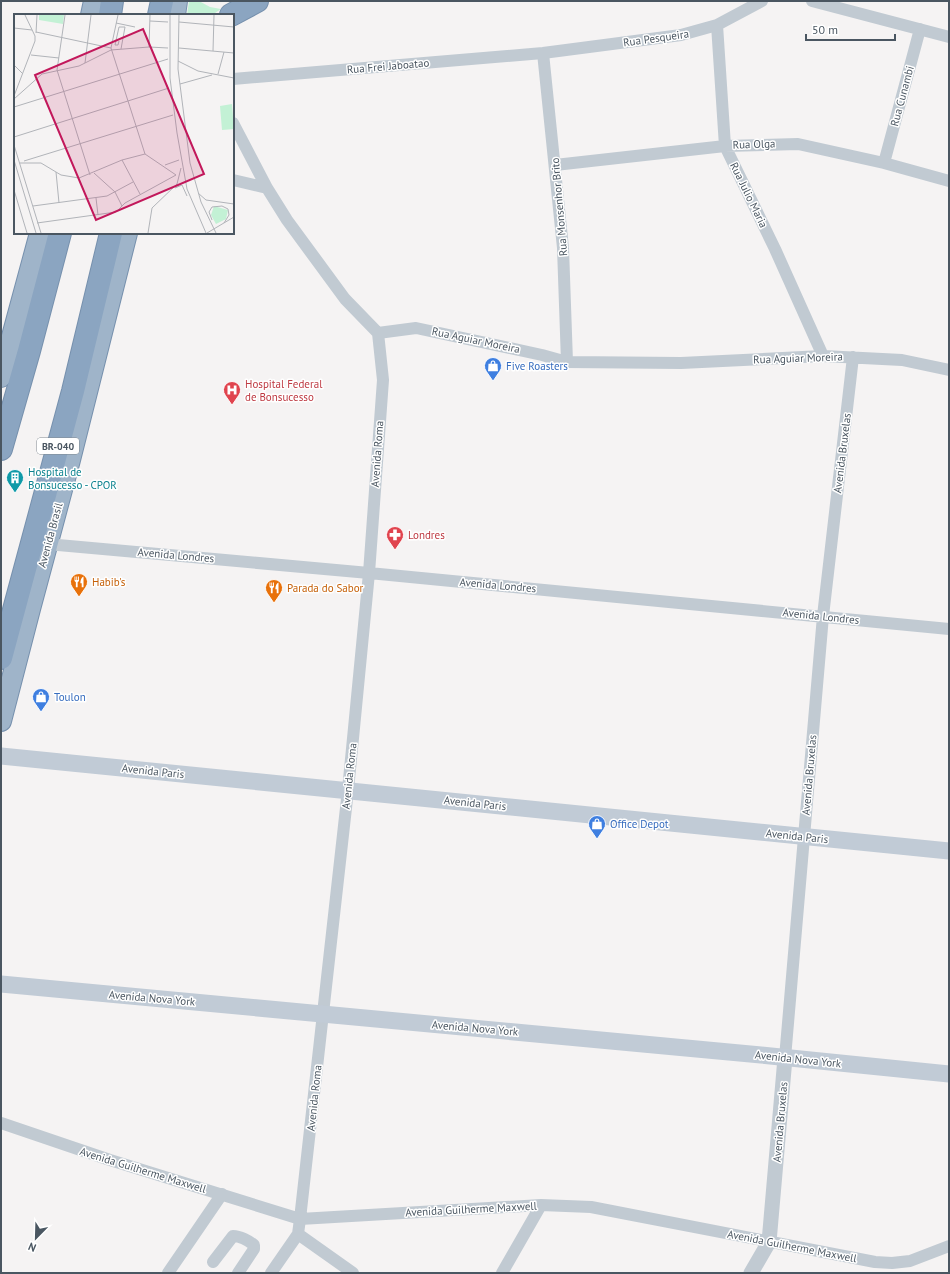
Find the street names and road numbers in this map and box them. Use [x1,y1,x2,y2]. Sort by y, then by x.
street label: Rua Pesqueira [622,26,690,50]
street label: Rua Frei Jaboatao [346,55,430,77]
street label: Rua Cunambi [887,64,917,128]
street label: Rua Olga [732,136,776,152]
street label: Rua Monsenhor Brito [548,157,570,257]
street label: Rua Julio Maria [727,160,771,230]
street label: Rua Aguiar Moreira [431,324,521,356]
street label: Rua Aguiar Moreira [753,349,843,367]
street label: Avenida Bruxelas [830,412,854,494]
street label: Avenida Roma [368,420,386,488]
road number: BR-040 [37,438,79,454]
street label: Avenida Brasil [35,500,66,569]
street label: Avenida Londres [137,545,215,565]
street label: Avenida Londres [459,575,537,595]
street label: Avenida Londres [782,605,860,627]
street label: Avenida Bruxelas [799,734,820,816]
street label: Avenida Roma [339,742,359,810]
street label: Avenida Paris [121,761,185,781]
street label: Avenida Paris [443,793,507,813]
street label: Avenida Paris [765,826,829,846]
street label: Avenida Nova York [108,987,197,1009]
street label: Avenida Nova York [431,1017,520,1039]
street label: Avenida Nova York [754,1048,843,1071]
street label: Avenida Roma [304,1064,324,1132]
street label: Avenida Bruxelas [770,1081,791,1163]
street label: Avenida Guilherme Maxwell [78,1144,209,1196]
street label: Avenida Guilherme Maxwell [405,1199,538,1219]
street label: Avenida Guilherme Maxwell [726,1227,859,1266]

